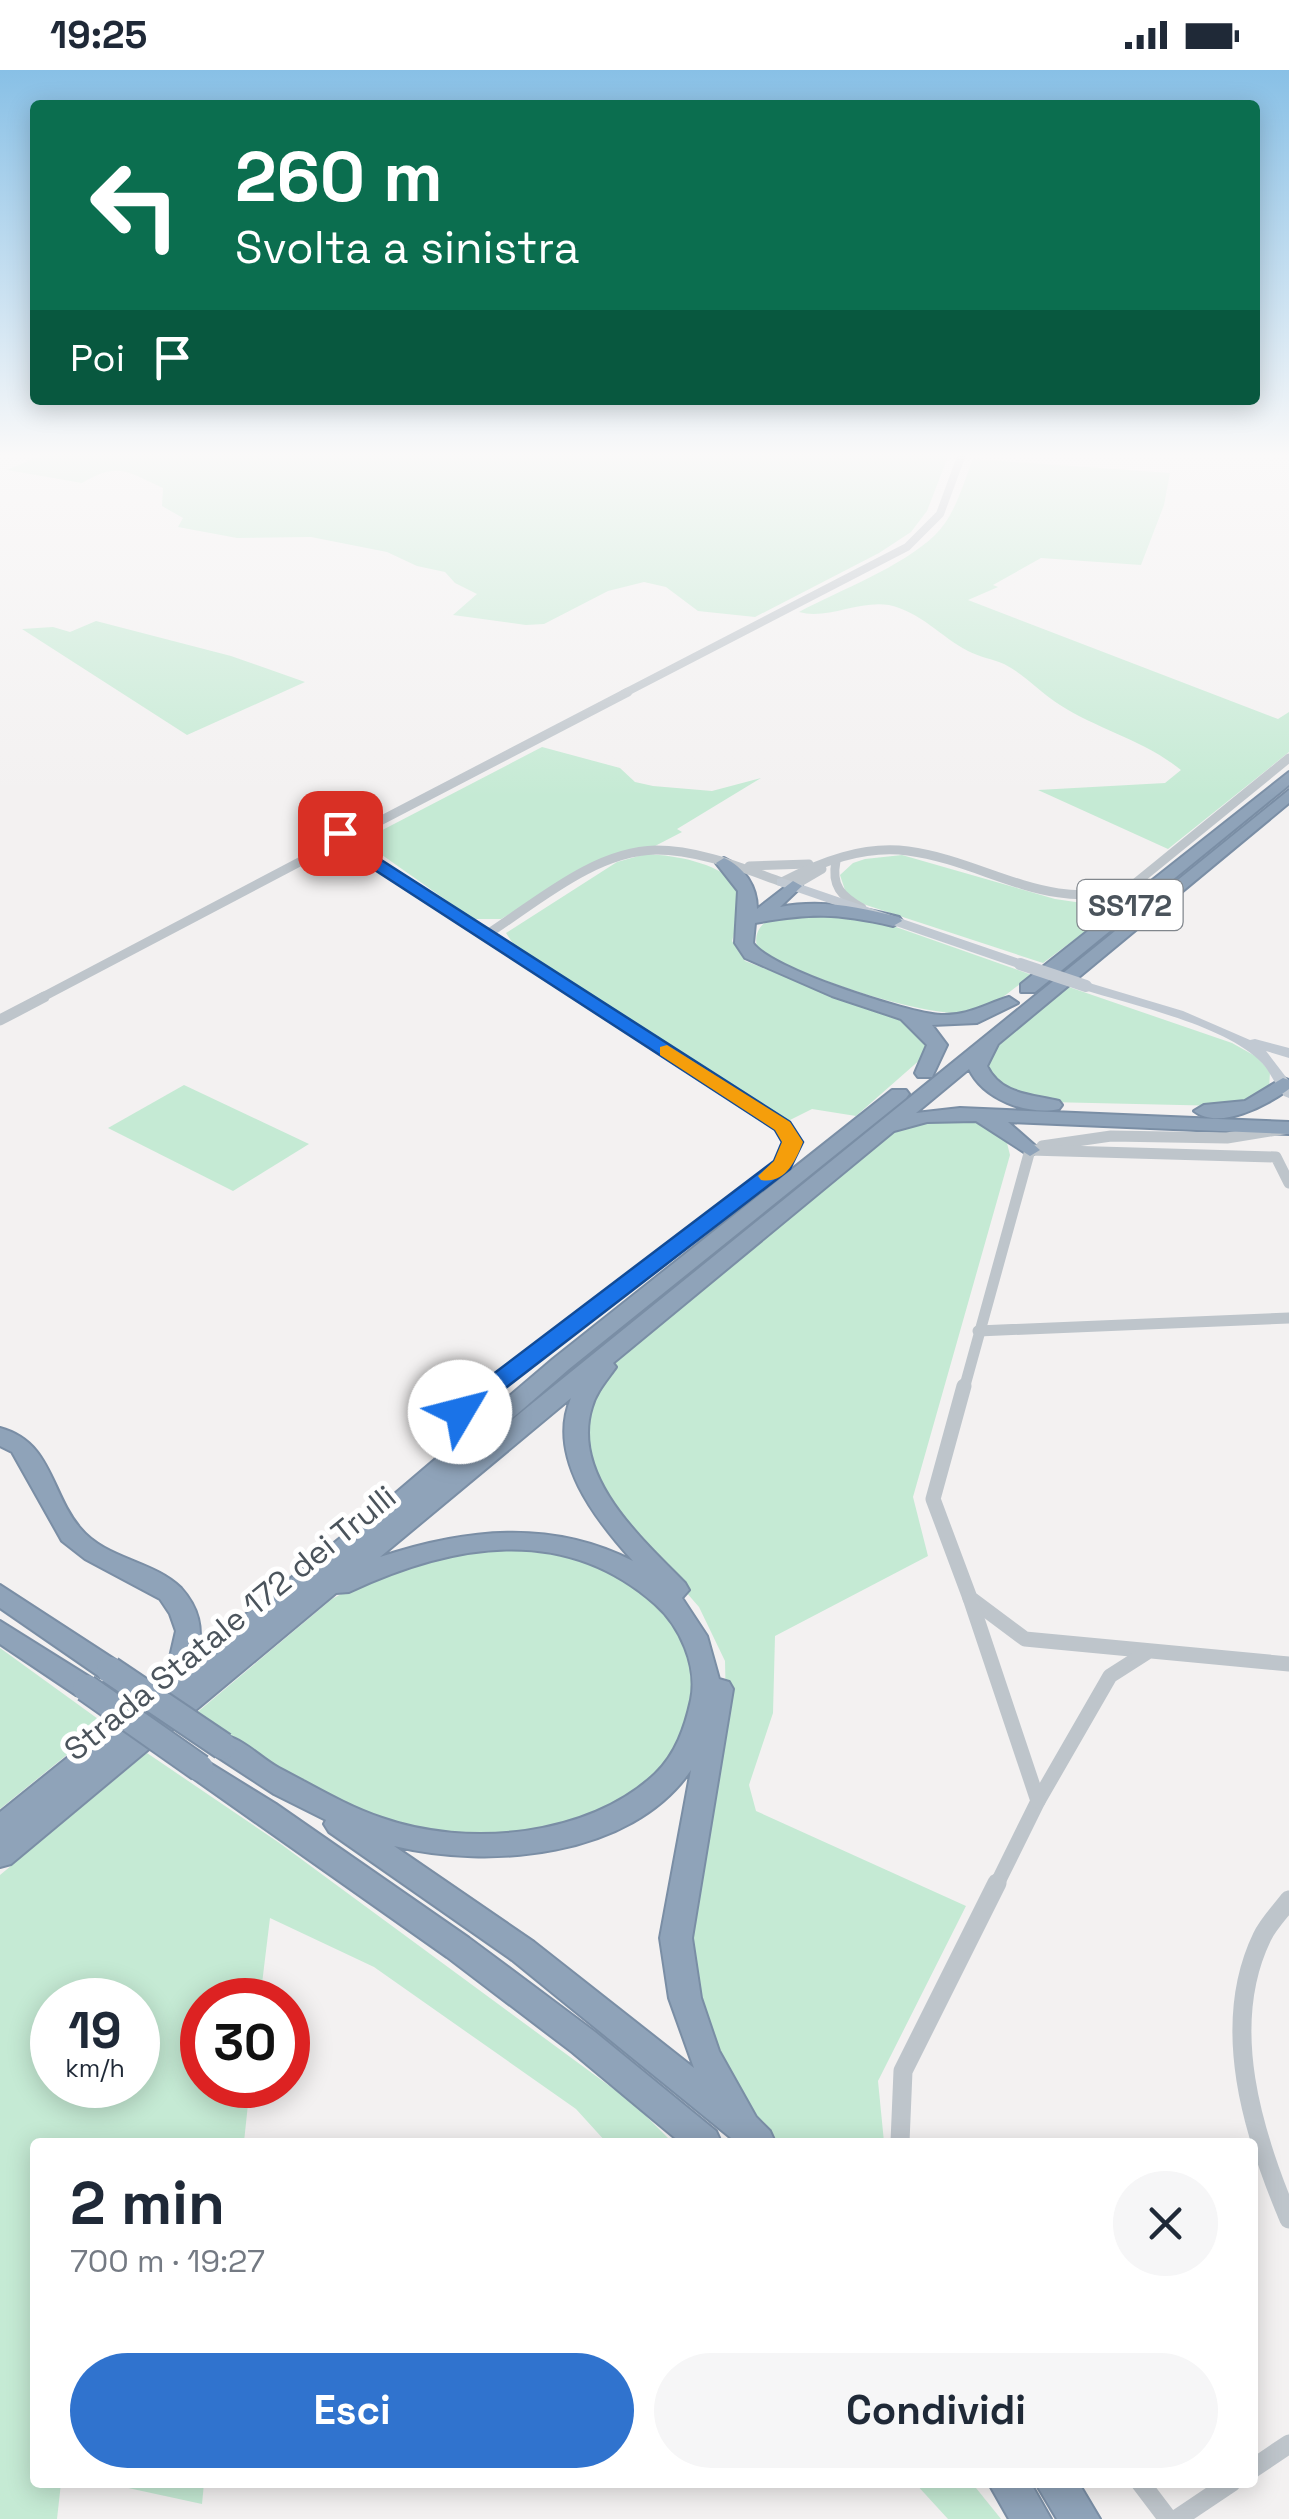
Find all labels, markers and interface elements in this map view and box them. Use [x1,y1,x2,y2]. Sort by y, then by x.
text: 19:25 [50,11,147,59]
text: 260 m [235,132,443,221]
icon: left [70,140,200,270]
text: Svolta a sinistra [235,219,580,276]
icon: arrive [145,330,200,385]
text: Poi [70,334,125,382]
pin [298,791,383,876]
icon: arrive [313,806,368,861]
road number: SS172 [1078,880,1182,930]
position arrow [408,1360,512,1464]
street label: Strada Statale 172 dei Trulli [56,1477,404,1769]
speed limit sign: 30 [180,1978,310,2108]
text: 19 [68,1999,122,2063]
text: km/h [65,2052,125,2084]
text: 2 min [70,2165,225,2242]
button: close [1113,2171,1218,2276]
text: 700 m · 19:27 [70,2241,265,2281]
button: Esci [70,2353,634,2468]
button: Condividi [654,2353,1218,2468]

